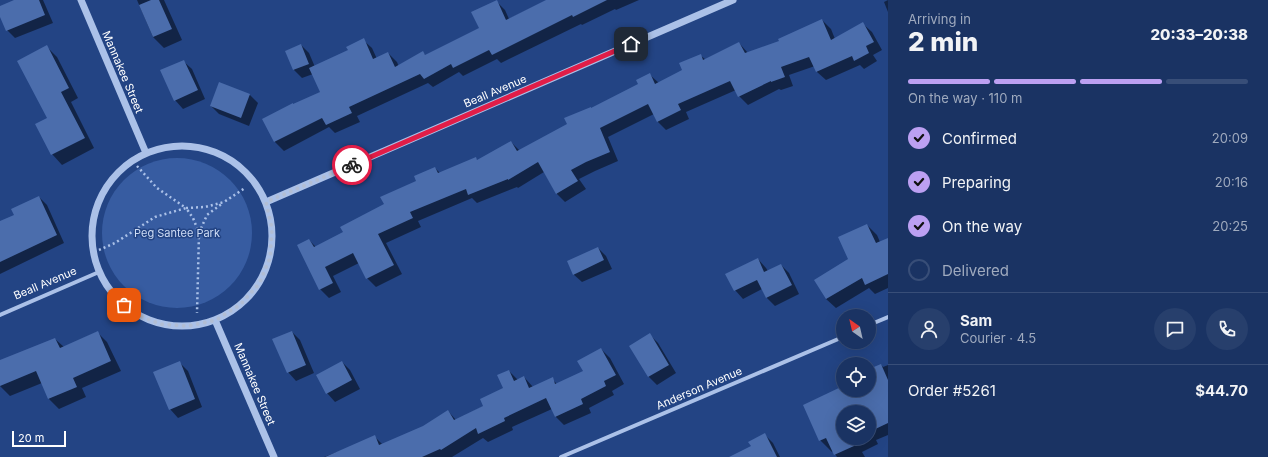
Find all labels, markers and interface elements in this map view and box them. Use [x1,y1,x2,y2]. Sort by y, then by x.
text: Arriving in [908,11,971,27]
text: 20:33–20:38 [1151,25,1248,44]
text: 2 min [908,26,978,57]
pin [614,27,648,61]
street label: Mannakee Street [99,29,147,116]
icon: home [620,33,642,55]
street label: Beall Avenue [461,71,529,111]
text: On the way · 110 m [908,90,1022,106]
icon: check [908,127,930,149]
text: Confirmed [942,129,1017,148]
text: 20:09 [1212,130,1248,146]
courier [332,145,372,185]
icon: bike [341,154,363,176]
icon: check [908,171,930,193]
text: Preparing [942,173,1011,192]
text: 20:16 [1215,174,1248,190]
icon: check [908,215,930,237]
text: On the way [942,217,1022,236]
text: 20:25 [1212,218,1248,234]
park label: Peg Santee Park [134,226,220,240]
text: Delivered [942,261,1009,280]
street label: Beall Avenue [11,263,79,303]
pin [107,288,141,322]
icon: bag [113,294,135,316]
button: person [908,308,950,350]
button: chat [1154,308,1196,350]
button: phone [1206,308,1248,350]
north arrow [836,309,876,349]
map controls [836,309,876,445]
text: Sam [960,311,992,330]
text: Courier · 4.5 [960,330,1036,346]
street label: Mannakee Street [231,341,279,428]
button: locate [836,357,876,397]
street label: Anderson Avenue [654,364,744,412]
text: Order #5261 [908,381,996,400]
text: $44.70 [1195,381,1248,400]
button: layers [836,405,876,445]
scale bar [12,429,66,448]
text: 20 m [18,431,44,445]

